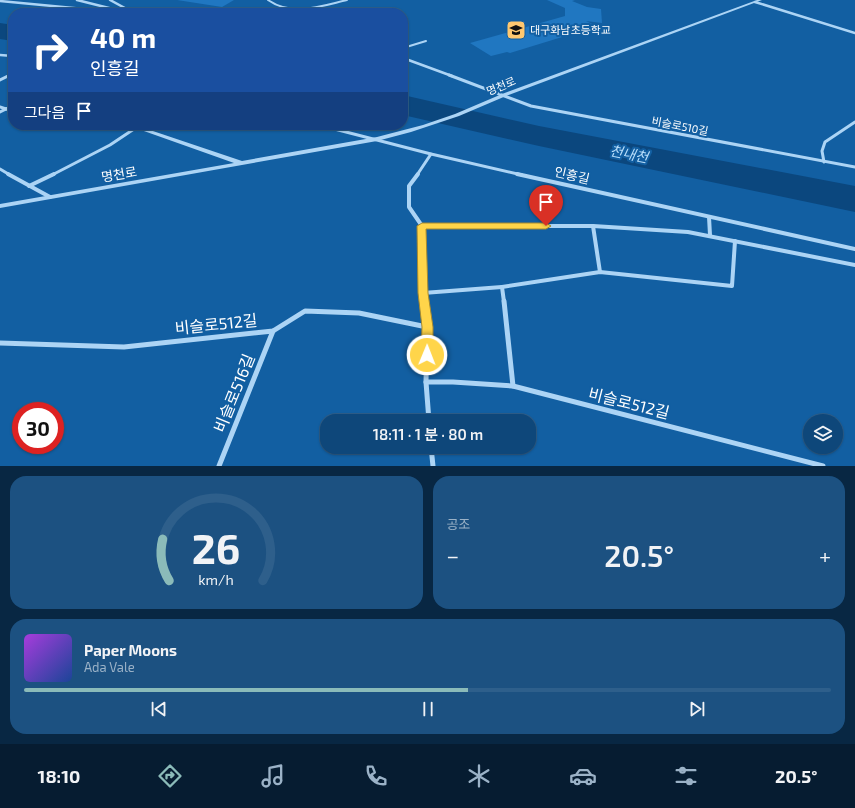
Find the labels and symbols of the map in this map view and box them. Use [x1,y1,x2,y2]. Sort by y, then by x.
school or university icon: 대구화남초등학교 [505,19,527,41]
place label: 대구화남초등학교 [530,23,611,36]
street label: 명천로 [484,74,517,97]
street label: 비슬로510길 [651,114,710,137]
water label: 천내천 [609,141,651,166]
street label: 명천로 [100,163,138,185]
street label: 인흥길 [553,163,591,187]
pin [529,185,563,226]
street label: 비슬로512길 [174,310,258,337]
position arrow [406,334,448,376]
street label: 비슬로516길 [209,351,258,435]
street label: 비슬로512길 [587,383,672,422]
speed limit sign: 30 [12,402,64,454]

